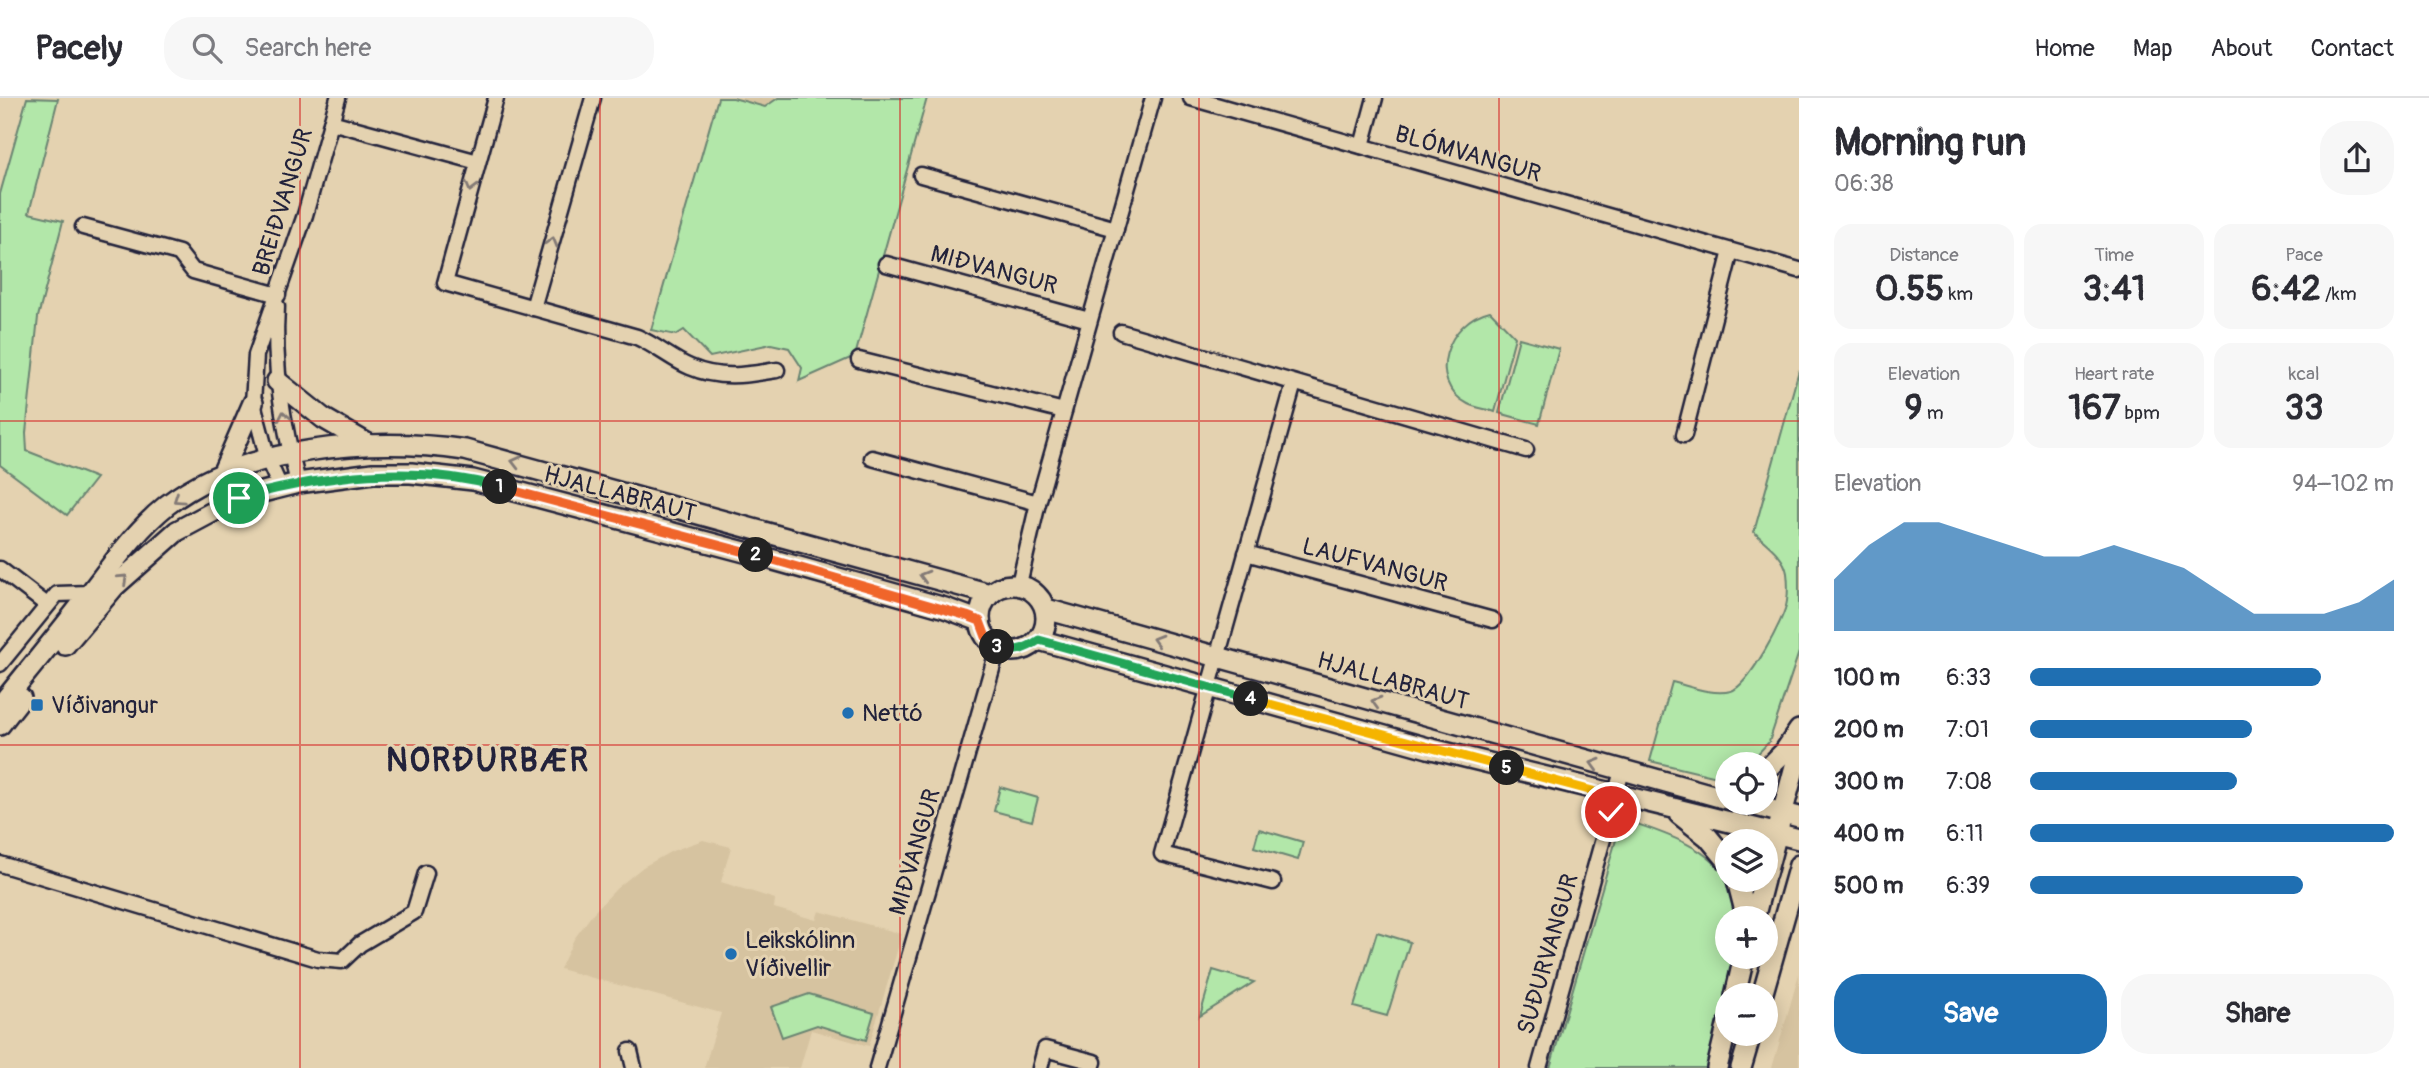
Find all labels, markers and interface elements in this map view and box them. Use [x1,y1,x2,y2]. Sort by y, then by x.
search box [164,17,654,80]
text: Pacely [35,28,122,69]
icon: search [188,29,226,67]
text: Search here [244,32,371,64]
text: Home [2034,34,2095,63]
text: Map [2133,34,2173,63]
text: About [2211,34,2273,63]
text: Contact [2311,34,2394,63]
street label: BLÓMVANGUR [1392,118,1545,189]
text: Morning run [1834,119,2026,167]
button: share [2320,121,2394,195]
street label: BREIÐVANGUR [247,125,319,279]
text: 06:38 [1834,169,1894,198]
one-way arrow [465,181,479,193]
one-way arrow [544,236,558,248]
street label: MIÐVANGUR [927,239,1061,301]
text: Distance [1889,243,1959,267]
text: Time [2094,243,2134,267]
text: Pace [2285,243,2323,267]
text: 0.55 [1875,267,1944,311]
text: 3:41 [2083,267,2145,311]
text: 6:42 [2251,267,2321,311]
text: km [1944,282,1973,306]
text: /km [2321,282,2357,306]
text: Elevation [1888,362,1960,386]
text: Heart rate [2074,362,2154,386]
text: kcal [2289,362,2319,386]
text: 9 [1904,386,1923,430]
text: 167 [2068,386,2120,430]
text: 33 [2284,386,2324,430]
text: m [1923,401,1944,425]
text: bpm [2120,401,2160,425]
one-way arrow [277,410,292,422]
one-way arrow [510,456,522,470]
street label: HJALLABRAUT [541,460,699,528]
pin [209,468,269,528]
text: Elevation [1834,469,1922,498]
text: 94–102 m [2292,469,2394,498]
pin: 1 [482,470,518,504]
text: 1 [496,474,503,498]
icon: arrive [220,479,258,517]
one-way arrow [173,490,186,503]
street label: LAUFVANGUR [1299,532,1451,598]
pin: 2 [738,538,774,573]
text: 2 [750,542,761,566]
one-way arrow [918,570,930,584]
one-way arrow [115,574,128,587]
pin: 3 [979,630,1014,664]
text: 3 [991,634,1002,658]
one-way arrow [1152,634,1164,649]
street label: HJALLABRAUT [1314,645,1472,717]
text: 100 m [1834,663,1900,692]
text: 6:33 [1946,663,1991,692]
pin: 4 [1234,682,1268,716]
text: 4 [1245,686,1256,710]
place label: Víðivangur [51,691,158,720]
one-way arrow [1371,696,1383,710]
marker: Víðivangur [29,697,45,713]
place label: Nettó [862,699,923,728]
marker: Nettó [840,705,856,721]
text: 200 m [1834,715,1904,744]
text: 7:01 [1946,715,1989,744]
district label: NORÐURBÆR [386,741,590,781]
pin: 5 [1490,750,1524,786]
map controls [1715,752,1778,1046]
button: locate [1715,752,1778,815]
text: 5 [1501,755,1512,779]
one-way arrow [1590,757,1602,772]
text: 300 m [1834,767,1904,796]
text: 7:08 [1946,767,1992,796]
pin [1581,782,1641,842]
street label: MIÐVANGUR [883,785,947,919]
icon: check [1592,793,1630,831]
text: 400 m [1834,819,1904,848]
text: 6:11 [1946,819,1984,848]
button: layers [1715,829,1778,892]
street label: SUÐURVANGUR [1511,870,1585,1038]
text: 500 m [1834,871,1903,900]
text: 6:39 [1946,871,1990,900]
button: + [1715,906,1778,969]
place label: Leikskólinn Víðivellir [745,926,855,983]
marker: Leikskólinn Víðivellir [723,946,739,962]
button: Save [1834,974,2107,1054]
button: Share [2121,974,2394,1054]
button: − [1715,983,1778,1046]

